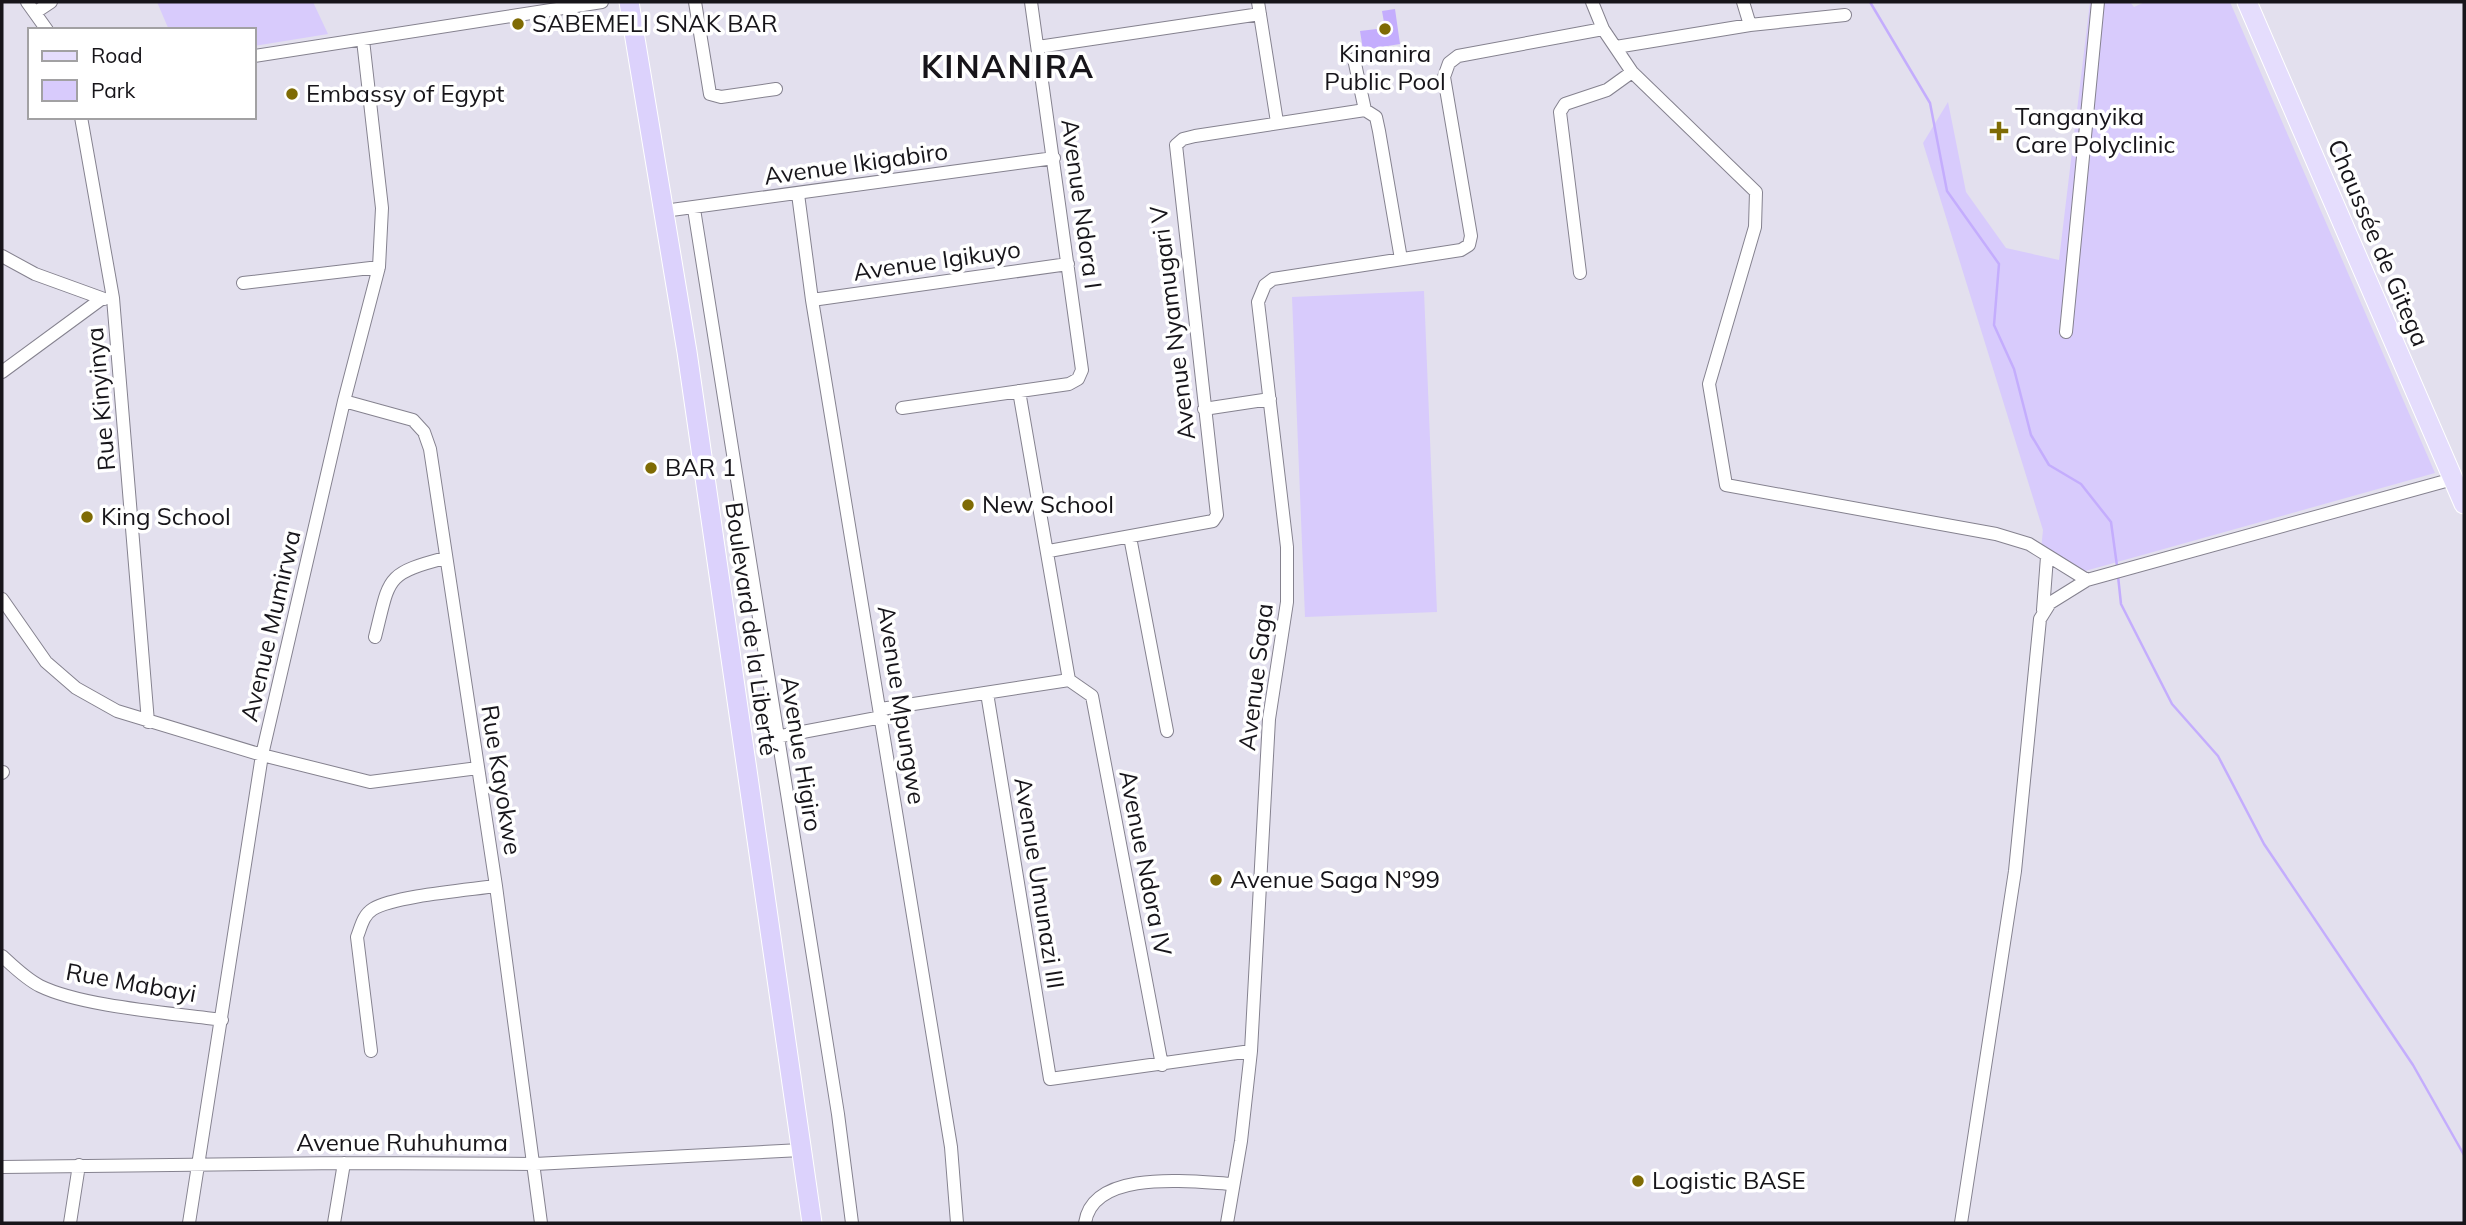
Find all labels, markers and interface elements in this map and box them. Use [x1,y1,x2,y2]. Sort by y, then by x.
place label: SABEMELI SNAK BAR [532,8,778,38]
marker: SABEMELI SNAK BAR [510,16,526,32]
marker: Kinanira Public Pool [1377,21,1393,37]
legend [28,28,256,119]
place label: Kinanira Public Pool [1324,38,1446,96]
text: Road [91,42,142,68]
district label: KINANIRA [921,46,1095,86]
text: Park [91,77,135,103]
place label: Embassy of Egypt [306,78,504,108]
marker: Embassy of Egypt [284,86,300,102]
place label: Tanganyika Care Polyclinic [2015,101,2175,159]
street label: Avenue Ndora I [1055,117,1109,291]
marker: Tanganyika Care Polyclinic [1989,121,2009,141]
street label: Avenue Ikigabiro [762,135,950,191]
street label: Chaussée de Gitega [2322,135,2436,351]
street label: Avenue Nyamugari V [1143,204,1201,442]
street label: Avenue Igikuyo [851,233,1023,287]
street label: Rue Kinyinya [79,326,121,472]
place label: BAR 1 [665,452,736,482]
marker: BAR 1 [643,460,659,476]
place label: New School [982,489,1114,519]
marker: New School [960,497,976,513]
street label: Boulevard de la Liberté [719,500,785,758]
place label: King School [101,501,231,531]
marker: King School [79,509,95,525]
street label: Avenue Mumirwa [233,527,307,724]
street label: Avenue Saga [1231,602,1279,752]
street label: Avenue Mpungwe [871,603,933,806]
street label: Avenue Higiro [775,674,829,833]
street label: Rue Kayokwe [475,703,529,857]
street label: Avenue Ndora IV [1113,768,1179,958]
street label: Avenue Umunazi III [1008,775,1072,991]
place label: Avenue Saga N°99 [1230,864,1440,894]
marker: Avenue Saga N°99 [1208,872,1224,888]
street label: Rue Mabayi [64,956,199,1008]
street label: Avenue Ruhuhuma [296,1127,508,1157]
place label: Logistic BASE [1652,1165,1806,1195]
marker: Logistic BASE [1630,1173,1646,1189]

